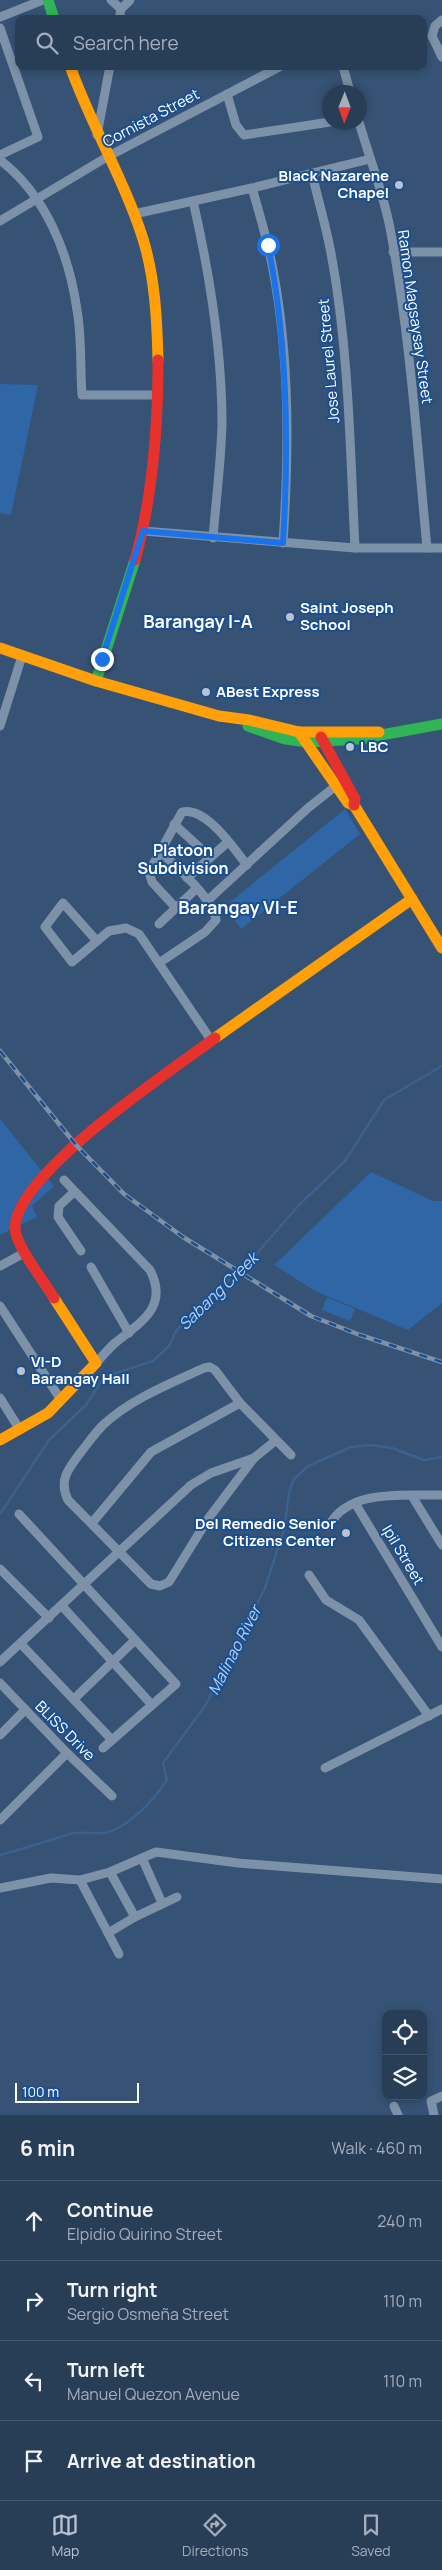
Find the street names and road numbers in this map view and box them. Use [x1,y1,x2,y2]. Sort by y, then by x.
street label: Cornista Street [99,83,203,152]
street label: Ramon Magsaysay Street [393,229,438,405]
street label: Jose Laurel Street [313,298,344,424]
street label: Ipil Street [377,1521,430,1589]
street label: BLISS Drive [31,1696,100,1766]

